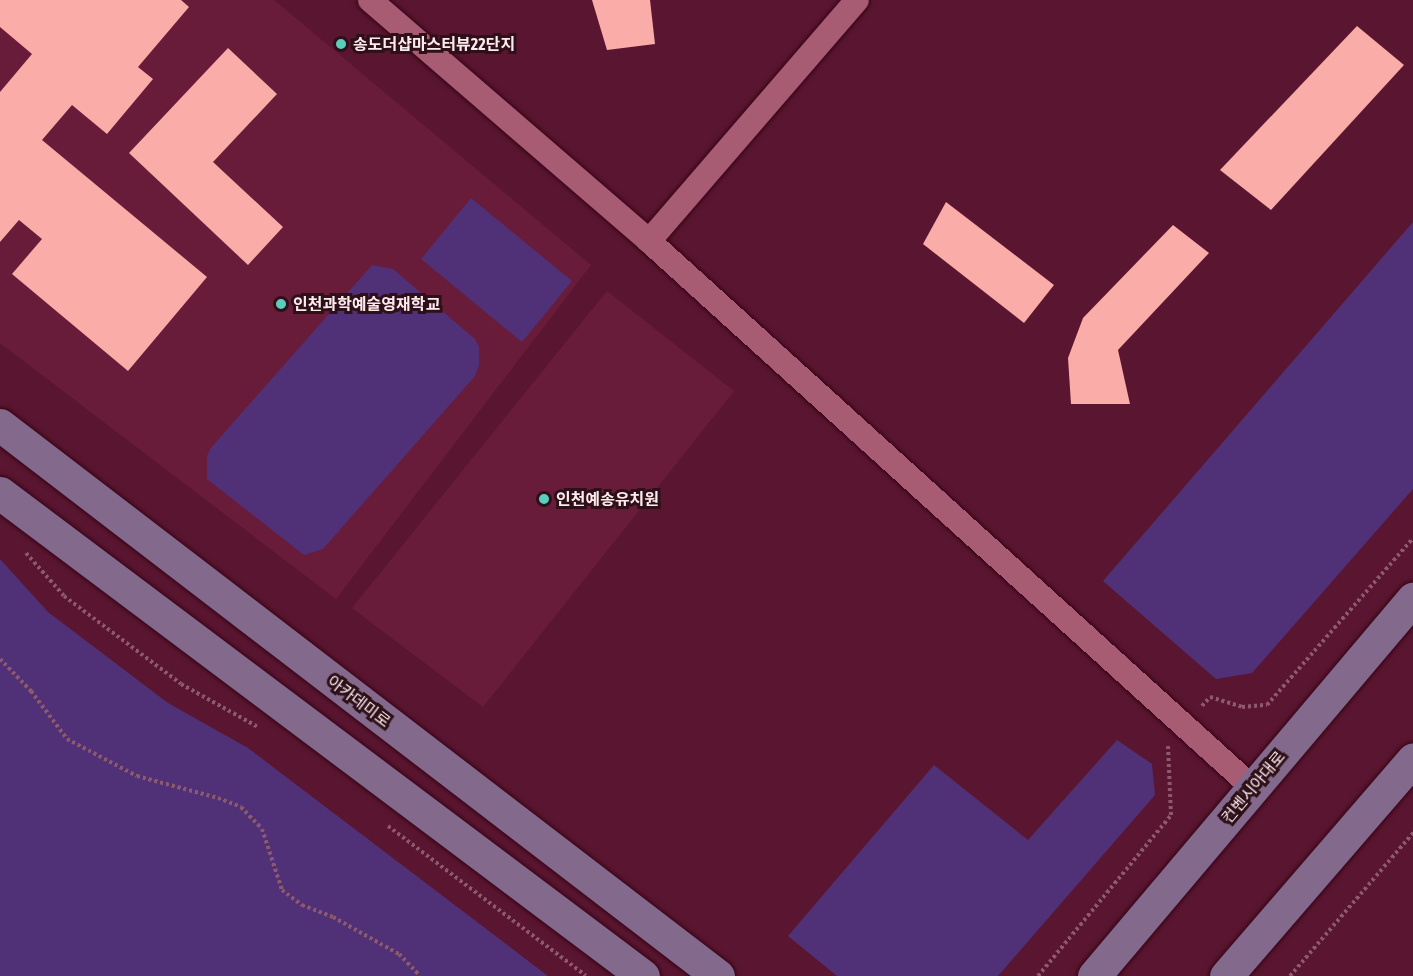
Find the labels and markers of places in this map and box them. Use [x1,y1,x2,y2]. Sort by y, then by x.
place label: 송도더샵마스터뷰22단지 [353,34,515,54]
marker: 송도더샵마스터뷰22단지 [334,37,348,51]
place label: 인천과학예술영재학교 [293,294,440,314]
marker: 인천과학예술영재학교 [274,297,288,311]
place label: 인천예송유치원 [556,489,659,509]
marker: 인천예송유치원 [537,492,551,506]

